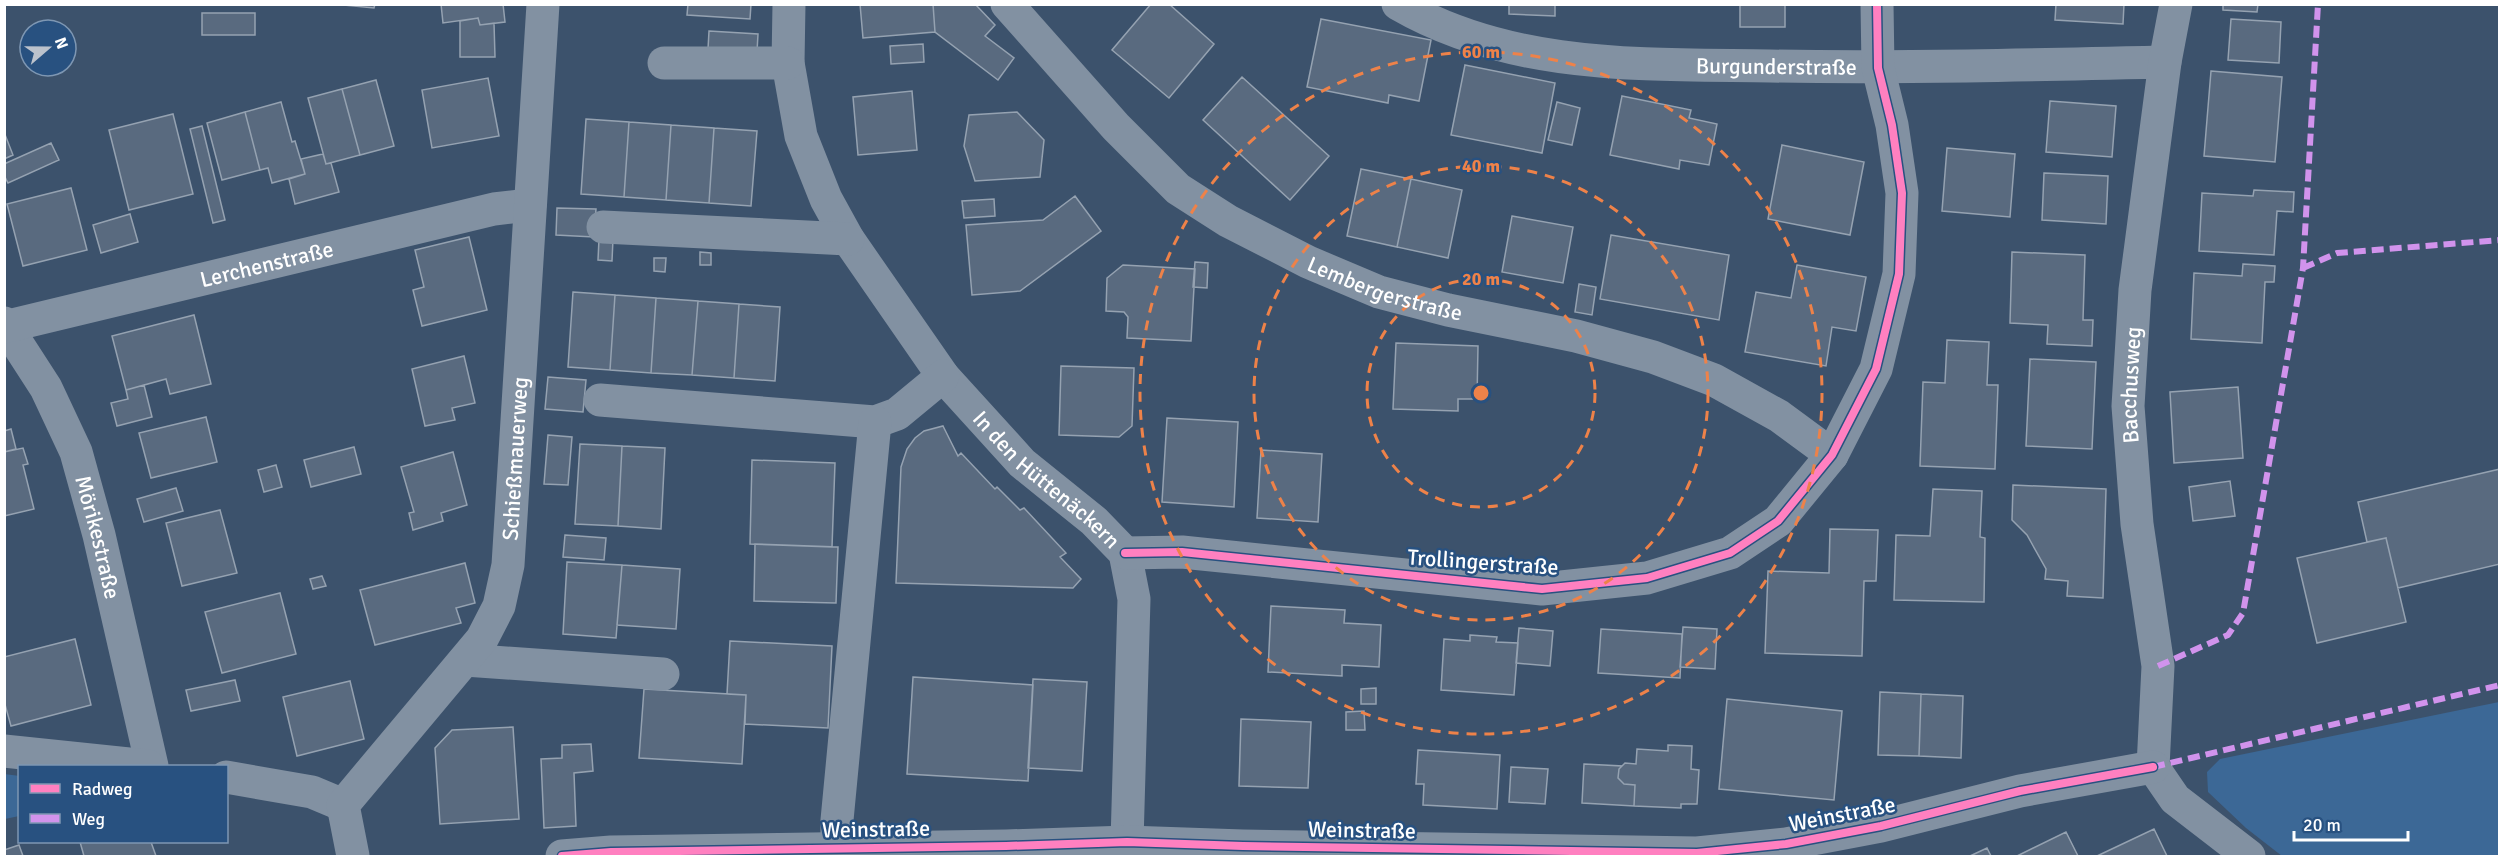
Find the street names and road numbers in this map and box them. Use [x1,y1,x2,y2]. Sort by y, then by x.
street label: Burgunderstraße [1696,52,1857,80]
street label: Lerchenstraße [197,235,336,293]
street label: Lembergerstraße [1303,250,1465,326]
street label: Bacchusweg [2114,326,2146,444]
street label: Schießmauerweg [496,376,533,541]
street label: In den Hüttenäckern [967,405,1126,554]
street label: Mörikestraße [70,472,127,601]
street label: Trollingerstraße [1407,543,1559,581]
street label: Weinstraße [1786,790,1898,838]
street label: Weinstraße [822,815,930,843]
street label: Weinstraße [1308,816,1416,844]

